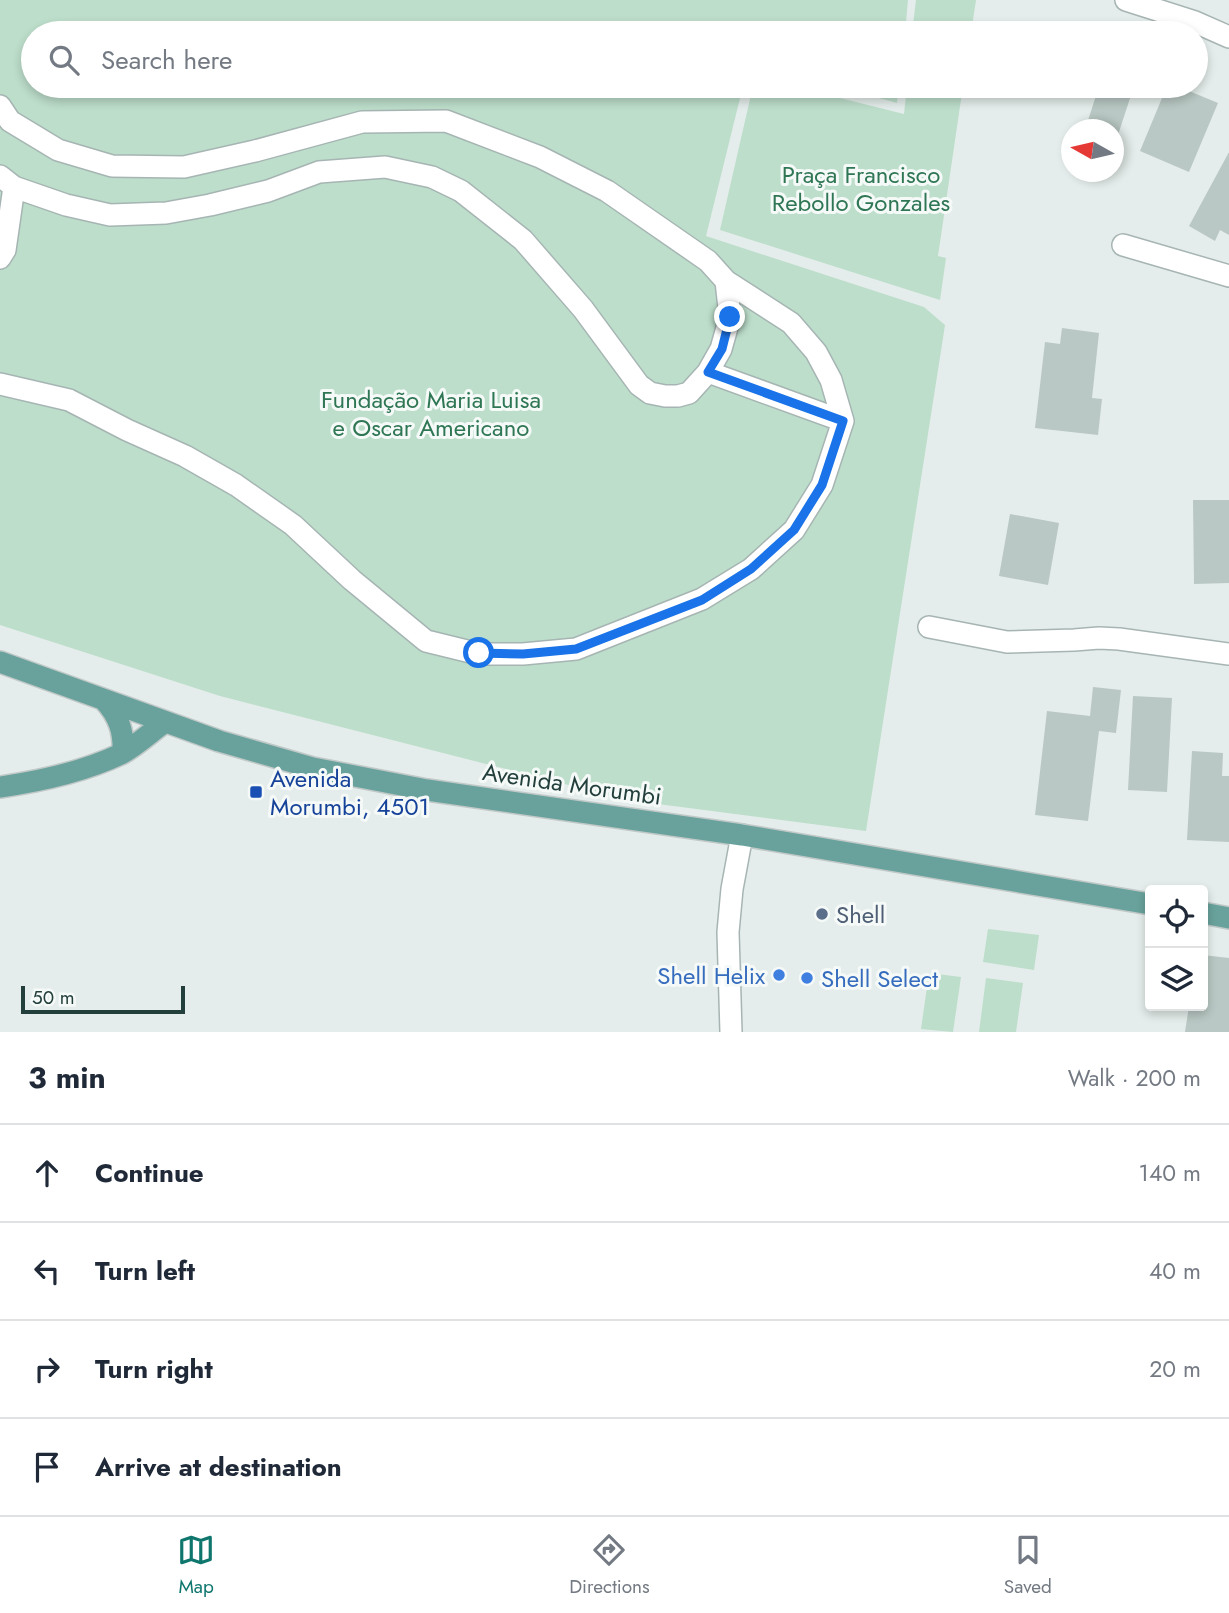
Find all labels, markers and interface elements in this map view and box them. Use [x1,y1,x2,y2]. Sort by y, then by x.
search box [21,21,1208,98]
icon: search [45,41,83,79]
text: Search here [101,41,233,79]
north arrow [1061,119,1124,182]
park label: Praça Francisco Rebollo Gonzales [772,157,950,220]
route end [714,301,745,332]
park label: Fundação Maria Luisa e Oscar Americano [321,382,541,445]
route start [463,637,494,668]
street label: Avenida Morumbi [480,754,664,814]
place label: Avenida Morumbi, 4501 [270,761,429,824]
marker: Avenida Morumbi, 4501 [248,784,264,800]
map controls [1145,885,1208,1011]
button: locate [1145,885,1208,948]
place label: Shell [836,897,885,932]
marker: Shell [814,906,830,922]
button: layers [1145,948,1208,1011]
place label: Shell Helix [657,958,766,993]
place label: Shell Select [821,961,938,996]
marker: Shell Helix [771,967,787,983]
marker: Shell Select [799,970,815,986]
scale bar [21,983,186,1015]
text: 50 m [32,984,75,1011]
text: 3 min [28,1056,106,1099]
text: Walk · 200 m [1068,1061,1201,1095]
icon: ahead [28,1154,66,1192]
text: Continue [95,1154,204,1192]
text: 140 m [1139,1156,1201,1190]
icon: left [28,1252,66,1290]
text: Turn left [95,1252,195,1290]
text: 40 m [1149,1254,1201,1288]
icon: right [28,1350,66,1388]
text: Turn right [95,1350,213,1388]
text: 20 m [1149,1352,1201,1386]
icon: arrive [28,1448,66,1486]
text: Arrive at destination [95,1448,342,1486]
tab: Map [177,1531,215,1600]
tab: Directions [569,1531,650,1600]
tab: Saved [1004,1531,1052,1600]

